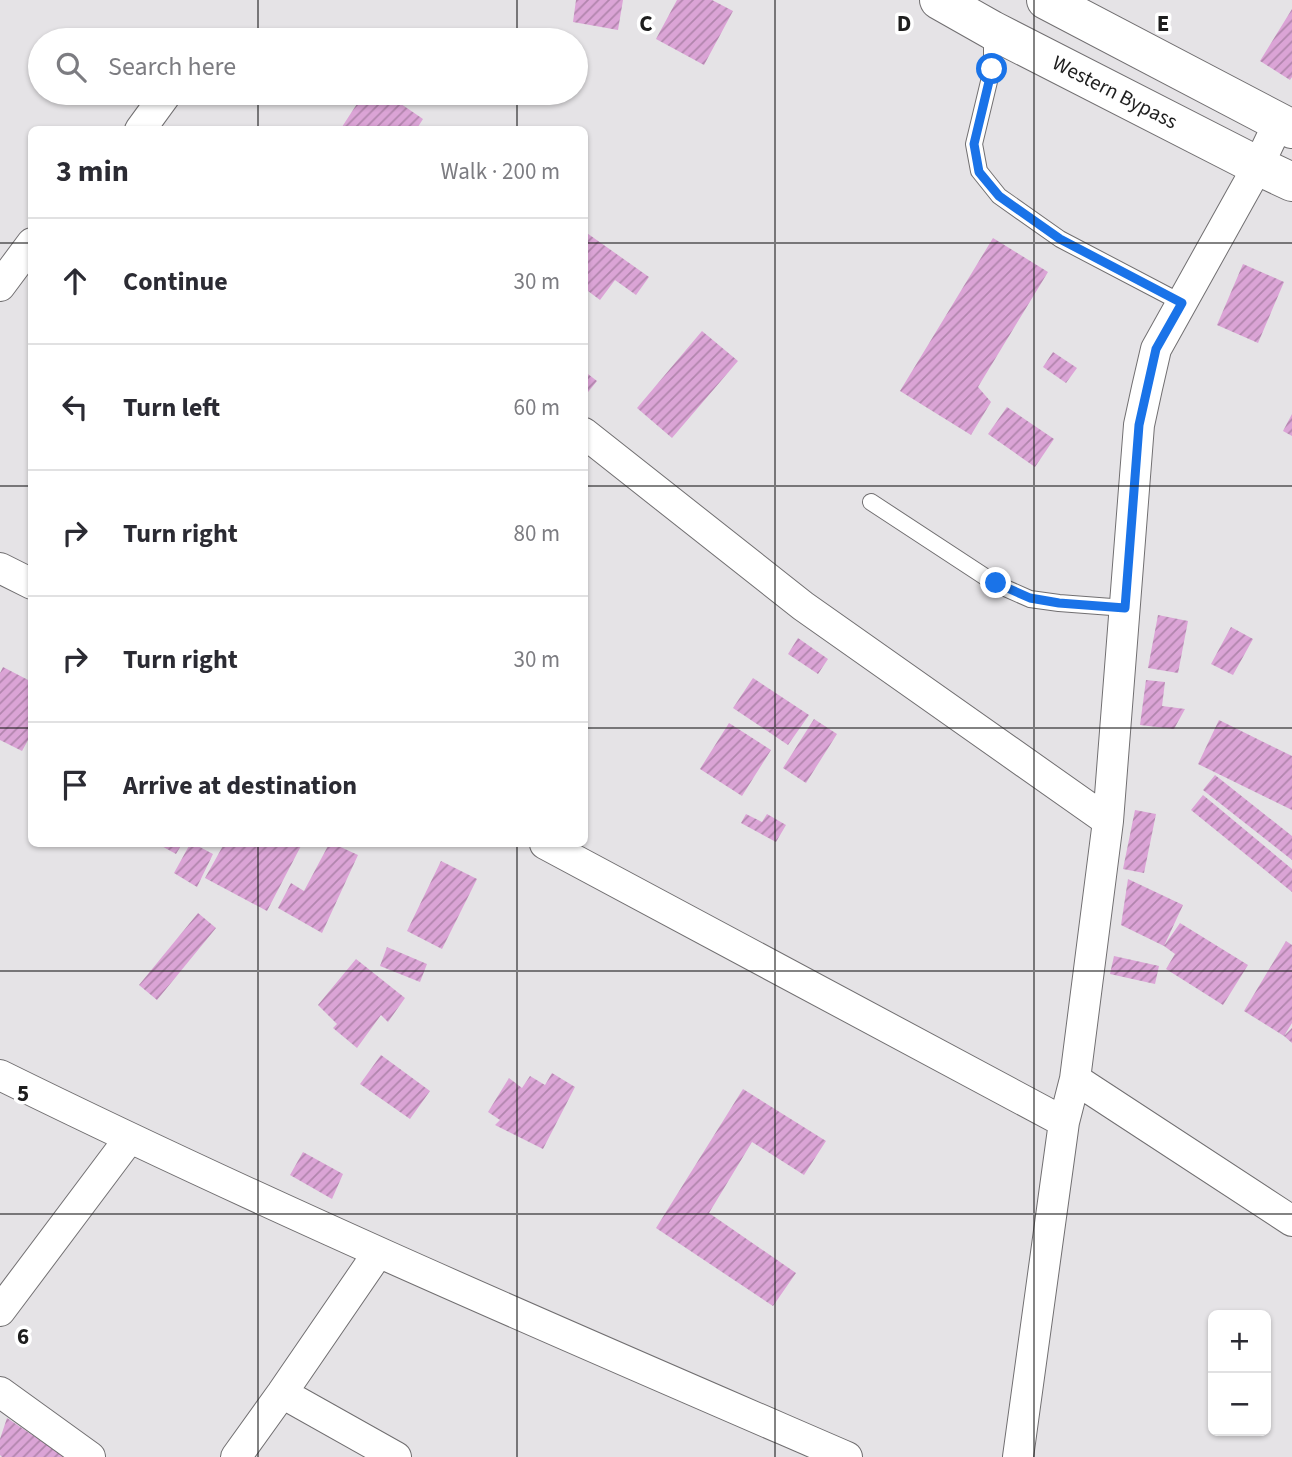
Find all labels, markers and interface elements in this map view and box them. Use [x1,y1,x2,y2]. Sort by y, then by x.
text: C [639,7,653,40]
text: D [897,7,911,40]
text: E [1157,7,1169,40]
search box [28,28,588,105]
icon: search [52,48,90,86]
text: Search here [108,48,236,85]
street label: Western Bypass [1047,48,1183,137]
route start [976,53,1007,84]
text: 3 min [56,150,129,193]
text: Walk · 200 m [441,155,560,188]
icon: ahead [56,262,94,300]
text: Continue [123,263,228,300]
text: 30 m [513,265,560,298]
icon: left [56,388,94,426]
text: Turn left [123,389,220,426]
text: 60 m [513,391,560,424]
icon: right [56,514,94,552]
text: Turn right [123,515,238,552]
text: 80 m [513,517,560,550]
route end [980,567,1011,598]
icon: right [56,640,94,678]
text: Turn right [123,641,238,678]
text: 30 m [513,643,560,676]
icon: arrive [56,766,94,804]
text: Arrive at destination [123,767,357,804]
text: 5 [17,1077,29,1110]
map controls [1208,1310,1271,1436]
button: + [1208,1310,1271,1373]
text: 6 [17,1320,29,1353]
button: − [1208,1373,1271,1436]

